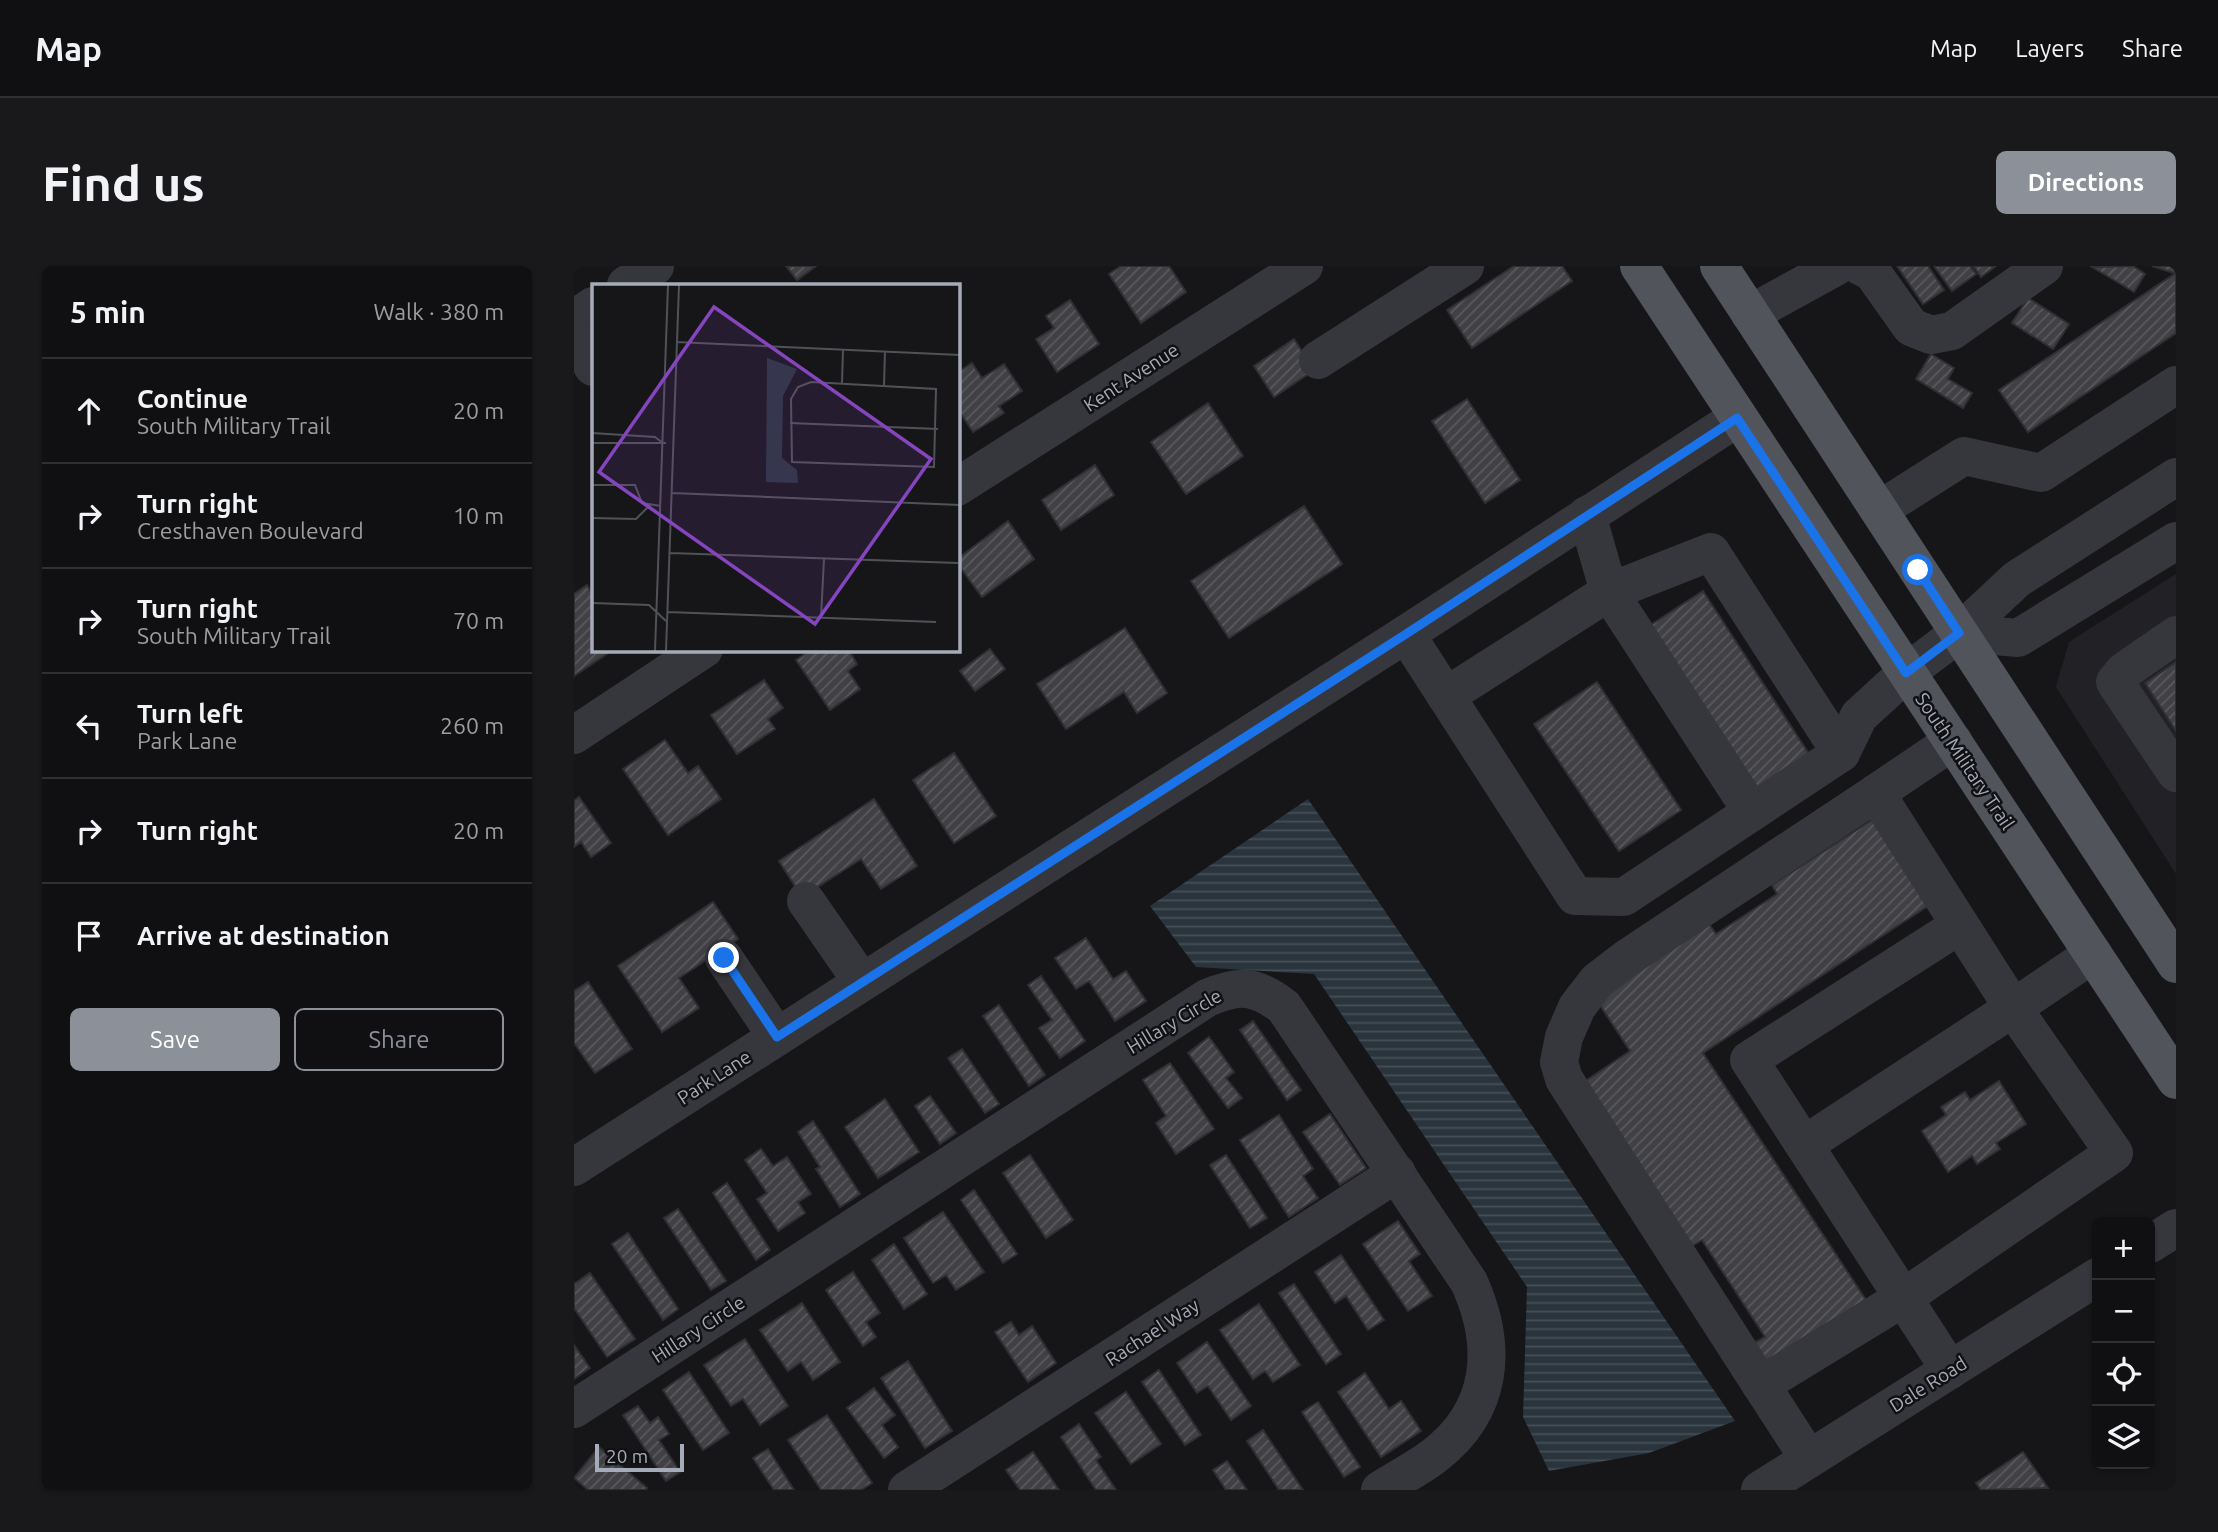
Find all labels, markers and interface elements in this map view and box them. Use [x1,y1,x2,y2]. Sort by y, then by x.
text: Map [35,30,102,67]
text: Map [1930,35,1977,62]
text: Layers [2015,35,2084,62]
text: Share [2122,35,2183,62]
button: Directions [1996,151,2176,214]
text: Find us [42,155,205,210]
inset map [592,284,959,651]
text: 5 min [70,295,146,329]
text: Walk · 380 m [373,299,504,324]
street label: Kent Avenue [1080,338,1182,416]
text: Continue [137,384,248,413]
icon: ahead [70,392,108,430]
text: 20 m [453,398,504,423]
text: South Military Trail [137,413,331,438]
text: Turn right [137,489,258,518]
icon: right [70,497,108,535]
text: 10 m [453,503,504,528]
text: Cresthaven Boulevard [137,518,364,543]
route start [1902,554,1933,585]
text: Turn right [137,594,258,623]
icon: right [70,602,108,640]
text: 70 m [453,608,504,633]
text: South Military Trail [137,623,331,648]
street label: South Military Trail [1911,688,2019,834]
text: Turn left [137,699,243,728]
icon: left [70,707,108,745]
text: 260 m [440,713,504,738]
text: Park Lane [137,728,237,753]
icon: right [70,812,108,850]
text: Turn right [137,816,258,845]
text: 20 m [453,818,504,843]
icon: arrive [70,917,108,955]
text: Arrive at destination [137,921,390,950]
route end [708,942,739,973]
street label: Hillary Circle [1123,984,1225,1058]
button: Save [70,1008,280,1071]
button: Share [294,1008,504,1071]
street label: Park Lane [673,1045,755,1109]
map controls [2092,1217,2155,1469]
button: + [2092,1217,2155,1280]
button: − [2092,1280,2155,1343]
street label: Hillary Circle [647,1291,749,1367]
street label: Rachael Way [1101,1294,1203,1370]
button: locate [2092,1343,2155,1406]
street label: Dale Road [1885,1352,1971,1416]
button: layers [2092,1406,2155,1469]
scale bar [595,1441,684,1473]
text: 20 m [606,1445,648,1467]

